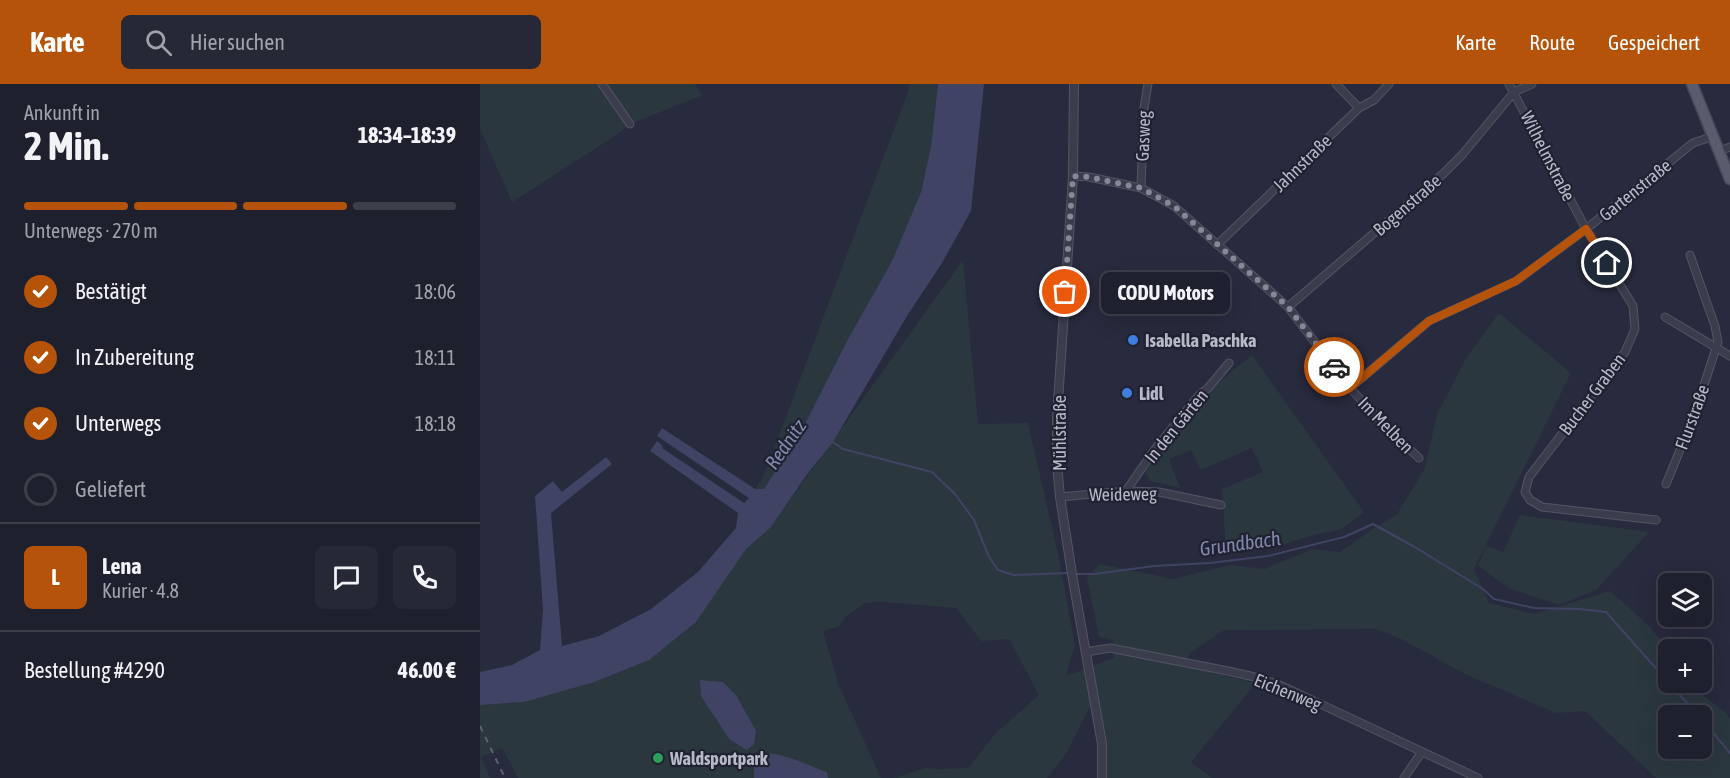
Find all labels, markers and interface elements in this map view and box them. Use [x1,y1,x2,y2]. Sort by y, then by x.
search box [121,15,541,69]
text: Karte [30,26,85,58]
icon: search [142,26,175,59]
text: Hier suchen [190,29,285,55]
text: Karte [1455,30,1496,54]
text: Route [1529,30,1575,54]
text: Gespeichert [1608,30,1700,54]
text: Ankunft in [24,101,100,124]
street label: Wilhelmstraße [1516,108,1580,204]
street label: Gasweg [1132,110,1154,162]
text: 18:34–18:39 [358,122,456,148]
text: 2 Min. [24,124,109,168]
street label: Jahnstraße [1268,130,1336,196]
street label: Gartenstraße [1595,155,1675,225]
street label: Bogenstraße [1369,170,1445,240]
text: Unterwegs · 270 m [24,219,158,242]
pin [1581,237,1632,288]
icon: home [1590,246,1623,279]
pin [1039,266,1090,317]
callout: CODU Motors [1101,271,1230,313]
icon: check [24,275,57,308]
icon: bag [1048,275,1081,308]
text: Bestätigt [75,278,147,304]
text: 18:06 [414,280,456,303]
text: CODU Motors [1117,281,1214,304]
place label: Isabella Paschka [1145,330,1256,351]
marker: Isabella Paschka [1126,333,1140,347]
courier [1304,337,1364,397]
icon: check [24,341,57,374]
text: In Zubereitung [75,344,194,370]
text: 18:11 [415,346,456,369]
street label: Bucher Graben [1554,349,1630,439]
icon: car [1318,351,1351,384]
street label: Flurstraße [1671,382,1713,452]
place label: Lidl [1139,383,1164,404]
street label: In den Gärten [1140,385,1212,467]
marker: Lidl [1120,386,1134,400]
street label: Im Melben [1354,392,1418,458]
street label: Mühlstraße [1049,395,1070,471]
icon: check [24,407,57,440]
text: Unterwegs [75,410,161,436]
text: 18:18 [415,412,456,435]
water label: Rednitz [760,414,811,473]
text: Geliefert [75,476,146,502]
street label: Weideweg [1089,483,1157,505]
water label: Grundbach [1198,526,1282,560]
button: chat [315,546,378,609]
button: phone [393,546,456,609]
text: Lena [102,553,141,579]
text: L [51,564,60,590]
map controls [1658,573,1712,759]
button: layers [1658,573,1712,627]
text: Kurier · 4.8 [102,579,179,602]
button: + [1658,639,1712,693]
text: Bestellung #4290 [24,657,165,683]
text: 46.00 € [398,657,456,683]
street label: Eichenweg [1251,669,1325,715]
button: − [1658,705,1712,759]
place label: Waldsportpark [669,748,769,769]
marker: Waldsportpark [651,751,665,765]

